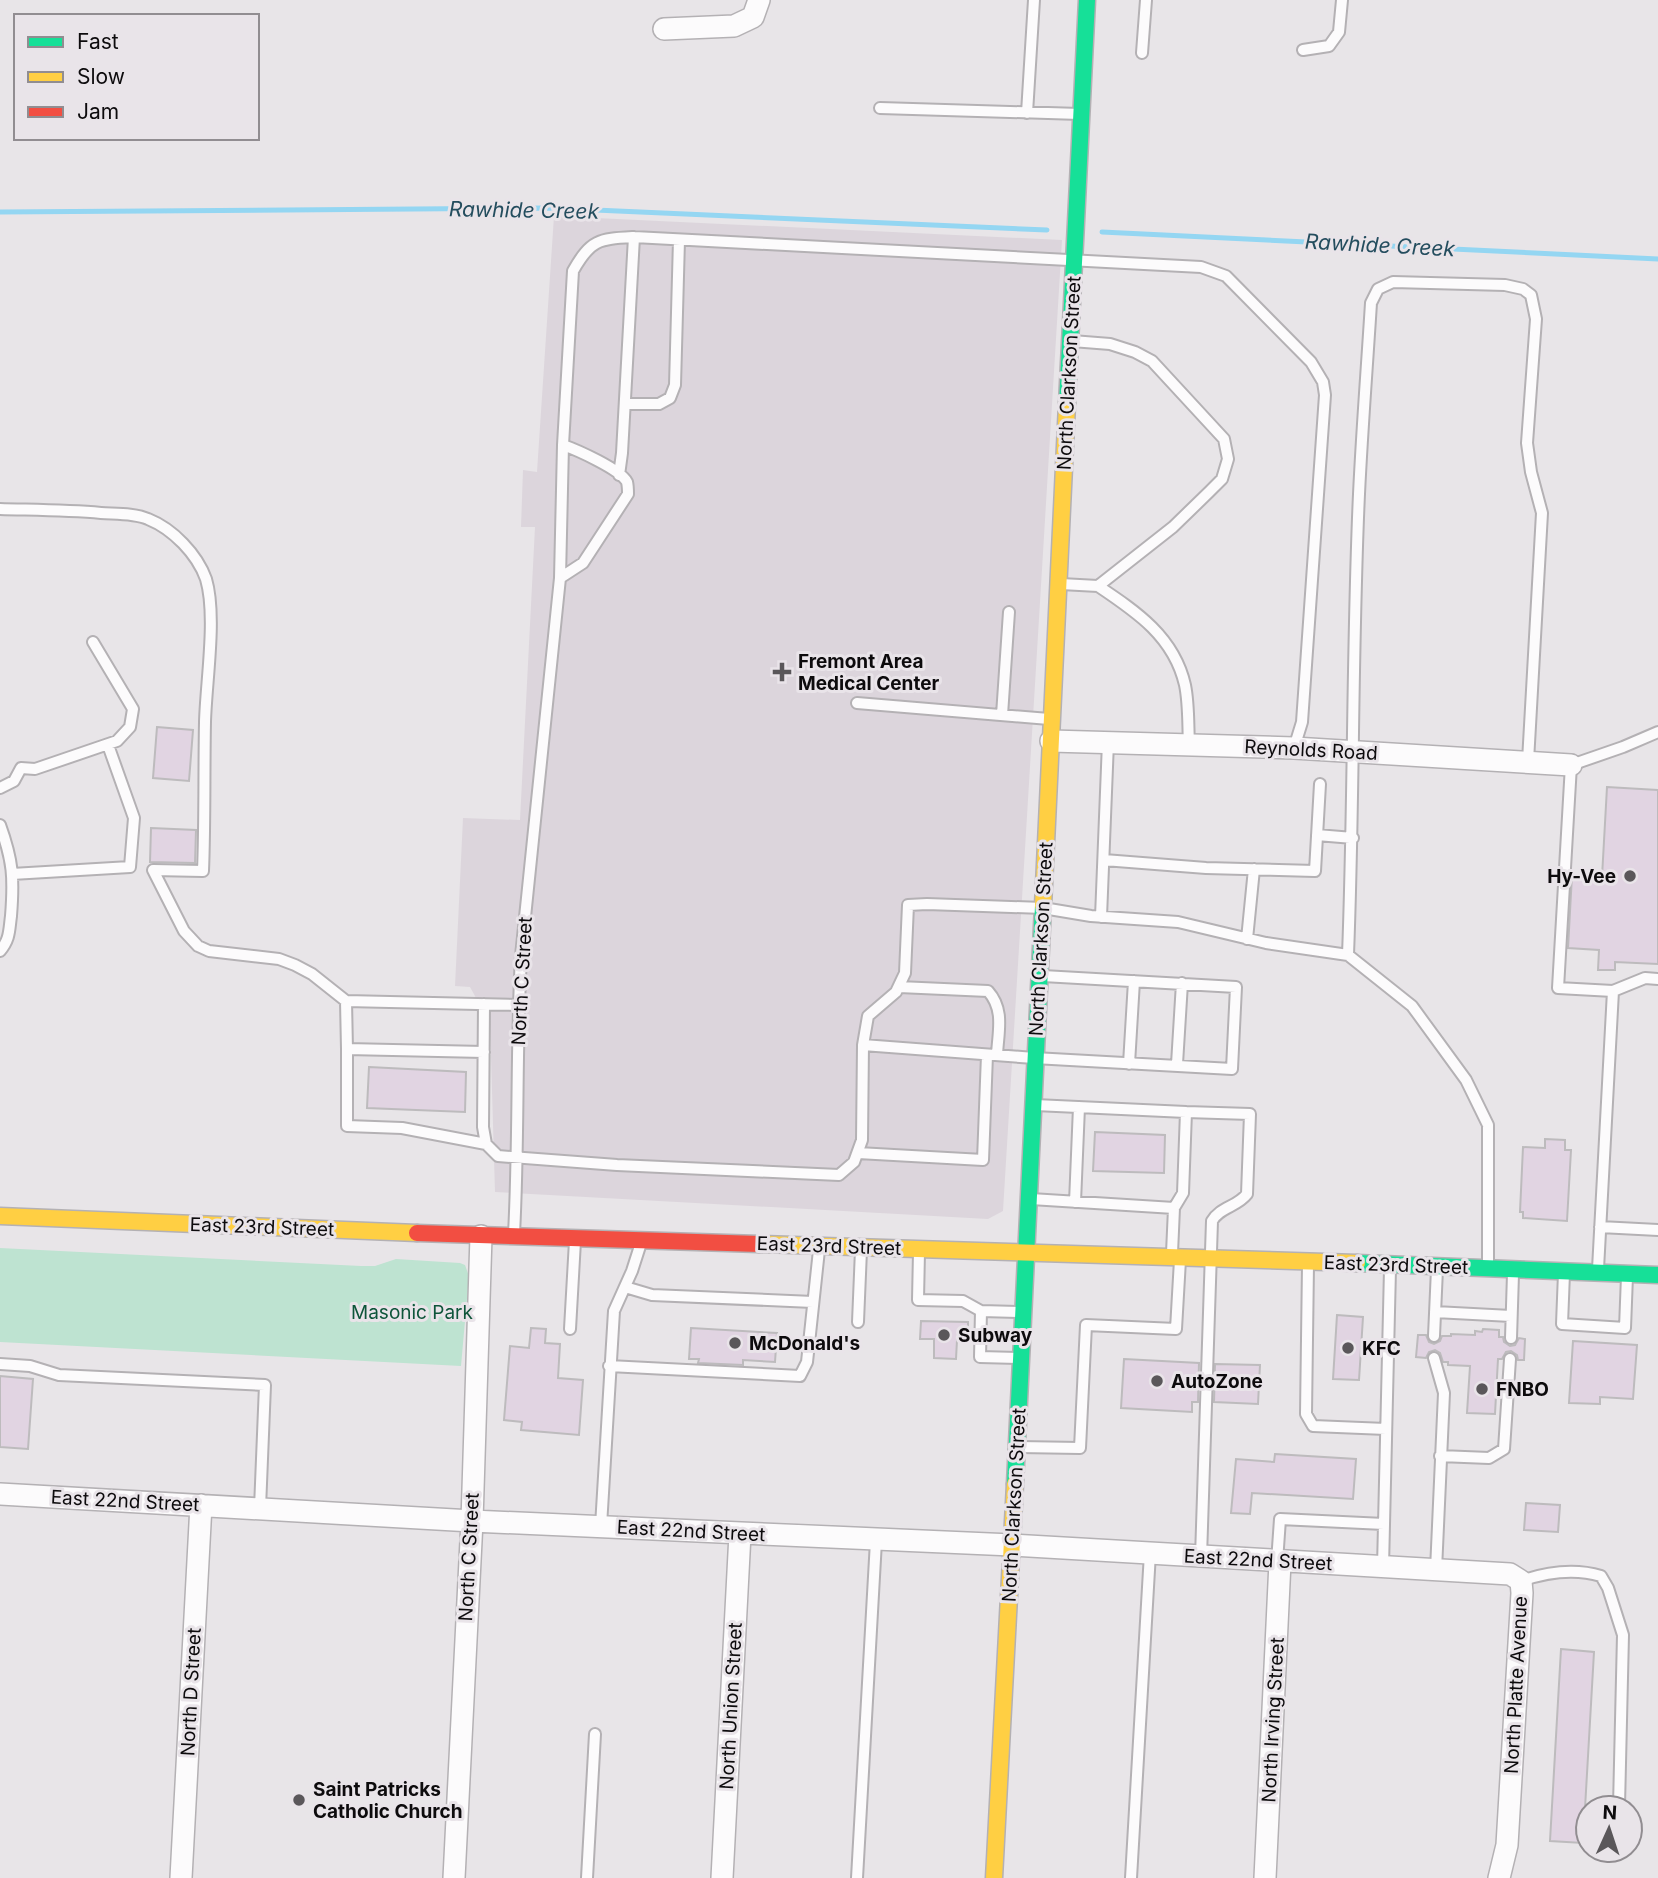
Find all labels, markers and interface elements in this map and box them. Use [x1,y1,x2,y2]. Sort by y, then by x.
legend [14,14,259,140]
text: Fast [77,29,119,54]
text: Slow [77,64,125,89]
text: Jam [77,99,119,124]
water label: Rawhide Creek [449,196,600,224]
water label: Rawhide Creek [1304,229,1456,261]
street label: North Clarkson Street [1052,275,1086,471]
place label: Fremont Area Medical Center [798,650,939,695]
marker: Fremont Area Medical Center [772,662,792,682]
street label: Reynolds Road [1244,735,1378,765]
street label: North Clarkson Street [1024,841,1058,1037]
place label: Hy-Vee [1547,865,1616,888]
marker: Hy-Vee [1622,868,1638,884]
street label: North C Street [507,916,537,1046]
street label: East 23rd Street [189,1213,335,1241]
street label: East 23rd Street [756,1232,902,1260]
street label: East 23rd Street [1323,1251,1469,1279]
park label: Masonic Park [351,1301,474,1324]
place label: Subway [958,1324,1033,1347]
marker: Subway [936,1327,952,1343]
place label: McDonald's [749,1332,860,1355]
marker: McDonald's [727,1335,743,1351]
place label: KFC [1362,1337,1401,1360]
marker: KFC [1340,1340,1356,1356]
place label: AutoZone [1171,1370,1263,1393]
marker: AutoZone [1149,1373,1165,1389]
place label: FNBO [1496,1378,1549,1401]
marker: FNBO [1474,1381,1490,1397]
street label: North Clarkson Street [997,1407,1031,1603]
street label: East 22nd Street [50,1486,200,1516]
street label: North C Street [454,1492,484,1622]
street label: East 22nd Street [616,1516,766,1546]
street label: East 22nd Street [1183,1545,1333,1575]
street label: North Platte Avenue [1500,1595,1532,1775]
street label: North Union Street [715,1622,747,1790]
street label: North D Street [176,1627,206,1757]
street label: North Irving Street [1257,1637,1289,1803]
place label: Saint Patricks Catholic Church [313,1778,463,1823]
marker: Saint Patricks Catholic Church [291,1792,307,1808]
north arrow [1574,1794,1644,1864]
text: N [1602,1801,1618,1824]

